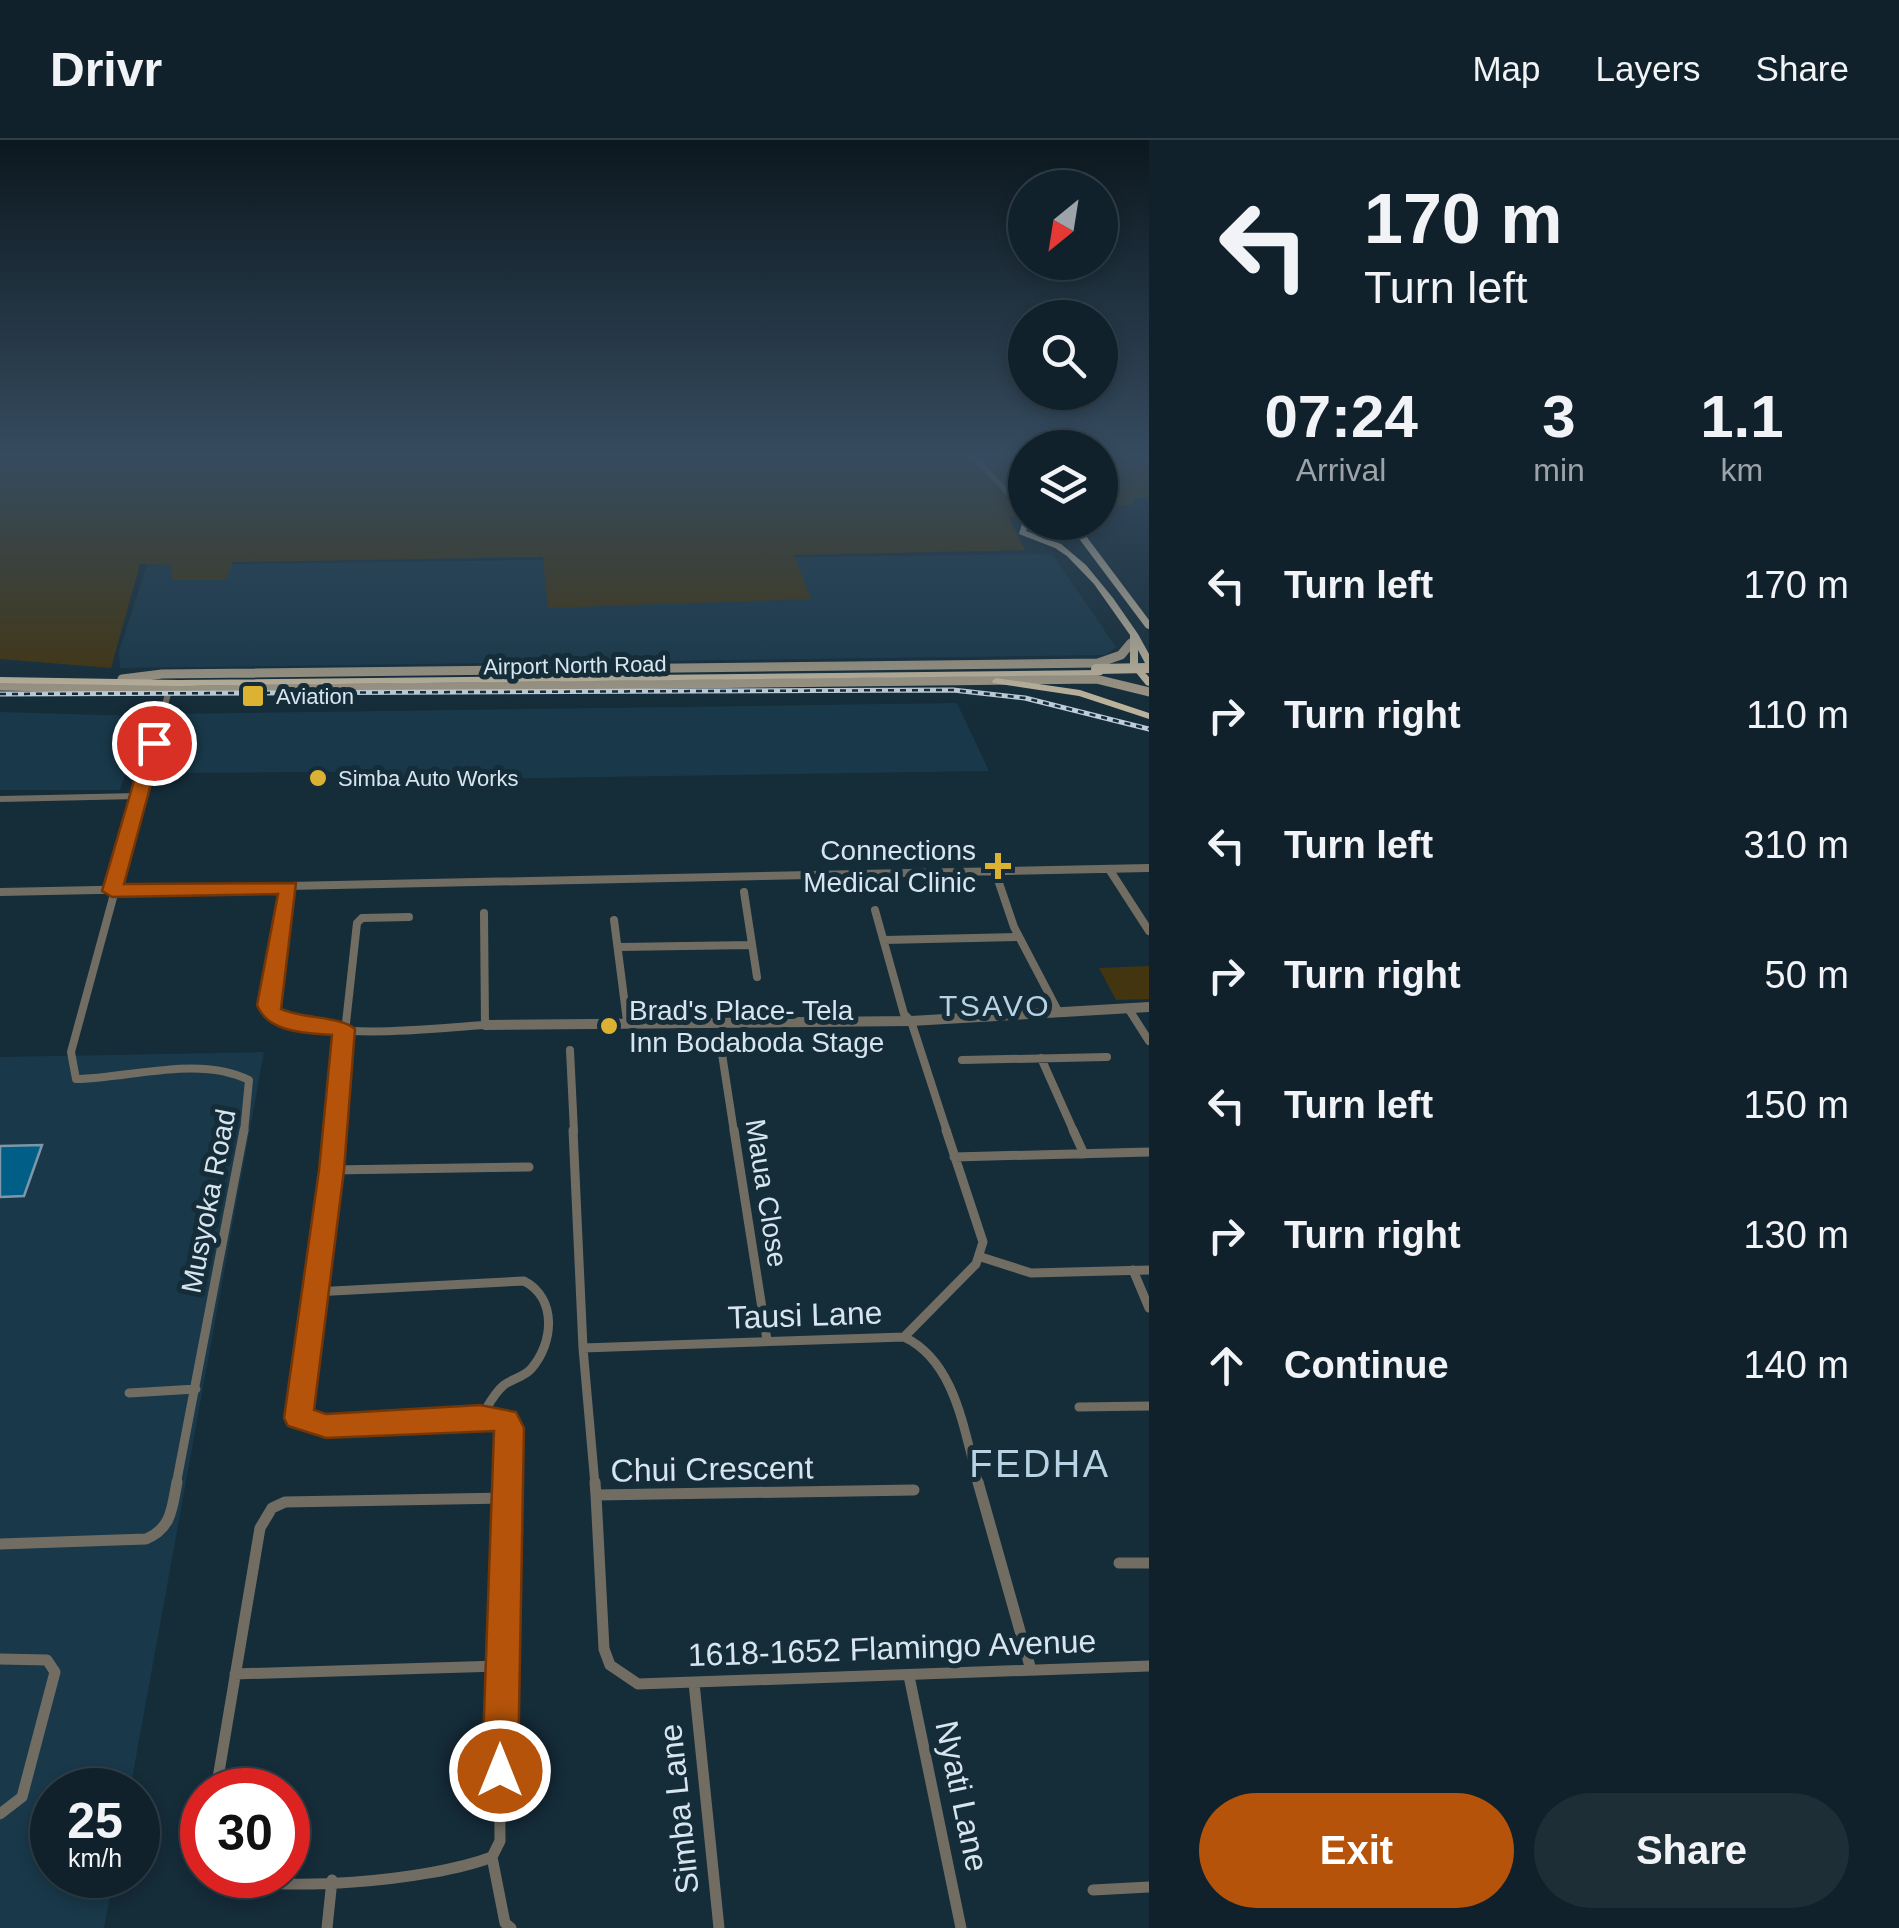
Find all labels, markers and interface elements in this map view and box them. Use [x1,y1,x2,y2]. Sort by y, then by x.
text: Drivr [50,43,162,96]
text: Map [1472,49,1541,88]
text: Layers [1596,49,1701,88]
text: Share [1756,49,1849,88]
north arrow [1008,170,1118,280]
map controls [1008,170,1118,540]
icon: left [1199,180,1329,310]
text: 170 m [1364,180,1562,258]
text: Turn left [1364,262,1527,313]
button: search [1008,300,1118,410]
text: 07:24 [1264,383,1418,450]
text: 3 [1542,383,1576,450]
text: 1.1 [1700,383,1784,450]
button: layers [1008,430,1118,540]
text: Arrival [1296,452,1386,488]
text: min [1533,452,1585,488]
text: km [1721,452,1763,488]
icon: left [1199,558,1254,613]
text: Turn left [1284,564,1433,606]
text: 170 m [1743,564,1849,606]
street label: Airport North Road [483,651,667,680]
marker: Aviation [240,683,266,709]
place label: Aviation [276,684,354,709]
icon: right [1199,688,1254,743]
text: Turn right [1284,694,1461,736]
text: 110 m [1746,694,1849,736]
pin [112,701,197,786]
icon: arrive [127,716,182,771]
place label: Simba Auto Works [338,766,519,791]
marker: Simba Auto Works [307,767,329,789]
icon: left [1199,818,1254,873]
text: Turn left [1284,824,1433,866]
text: 310 m [1743,824,1849,866]
place label: Connections Medical Clinic [803,835,976,898]
marker: Connections Medical Clinic [985,853,1011,879]
icon: right [1199,948,1254,1003]
text: Turn right [1284,954,1461,996]
text: 50 m [1765,954,1849,996]
district label: TSAVO [939,989,1051,1022]
place label: Brad's Place- Tela Inn Bodaboda Stage [629,995,884,1058]
marker: Brad's Place- Tela Inn Bodaboda Stage [598,1015,620,1037]
icon: left [1199,1078,1254,1133]
text: Turn left [1284,1084,1433,1126]
text: 150 m [1743,1084,1849,1126]
street label: Musyoka Road [175,1106,242,1296]
street label: Maua Close [740,1117,794,1269]
icon: right [1199,1208,1254,1263]
text: Turn right [1284,1214,1461,1256]
text: 130 m [1743,1214,1849,1256]
street label: Tausi Lane [727,1294,883,1336]
icon: ahead [1199,1338,1254,1393]
text: Continue [1284,1344,1449,1386]
text: 140 m [1743,1344,1849,1386]
district label: FEDHA [969,1443,1111,1485]
street label: Chui Crescent [610,1449,814,1489]
street label: 1618-1652 Flamingo Avenue [687,1623,1097,1673]
street label: Nyati Lane [928,1717,996,1875]
position arrow [448,1719,552,1823]
street label: Simba Lane [652,1722,706,1896]
speed limit sign: 30 [180,1768,310,1898]
text: 25 [67,1793,123,1849]
button: Exit [1199,1793,1514,1908]
button: Share [1534,1793,1849,1908]
text: km/h [68,1844,122,1872]

